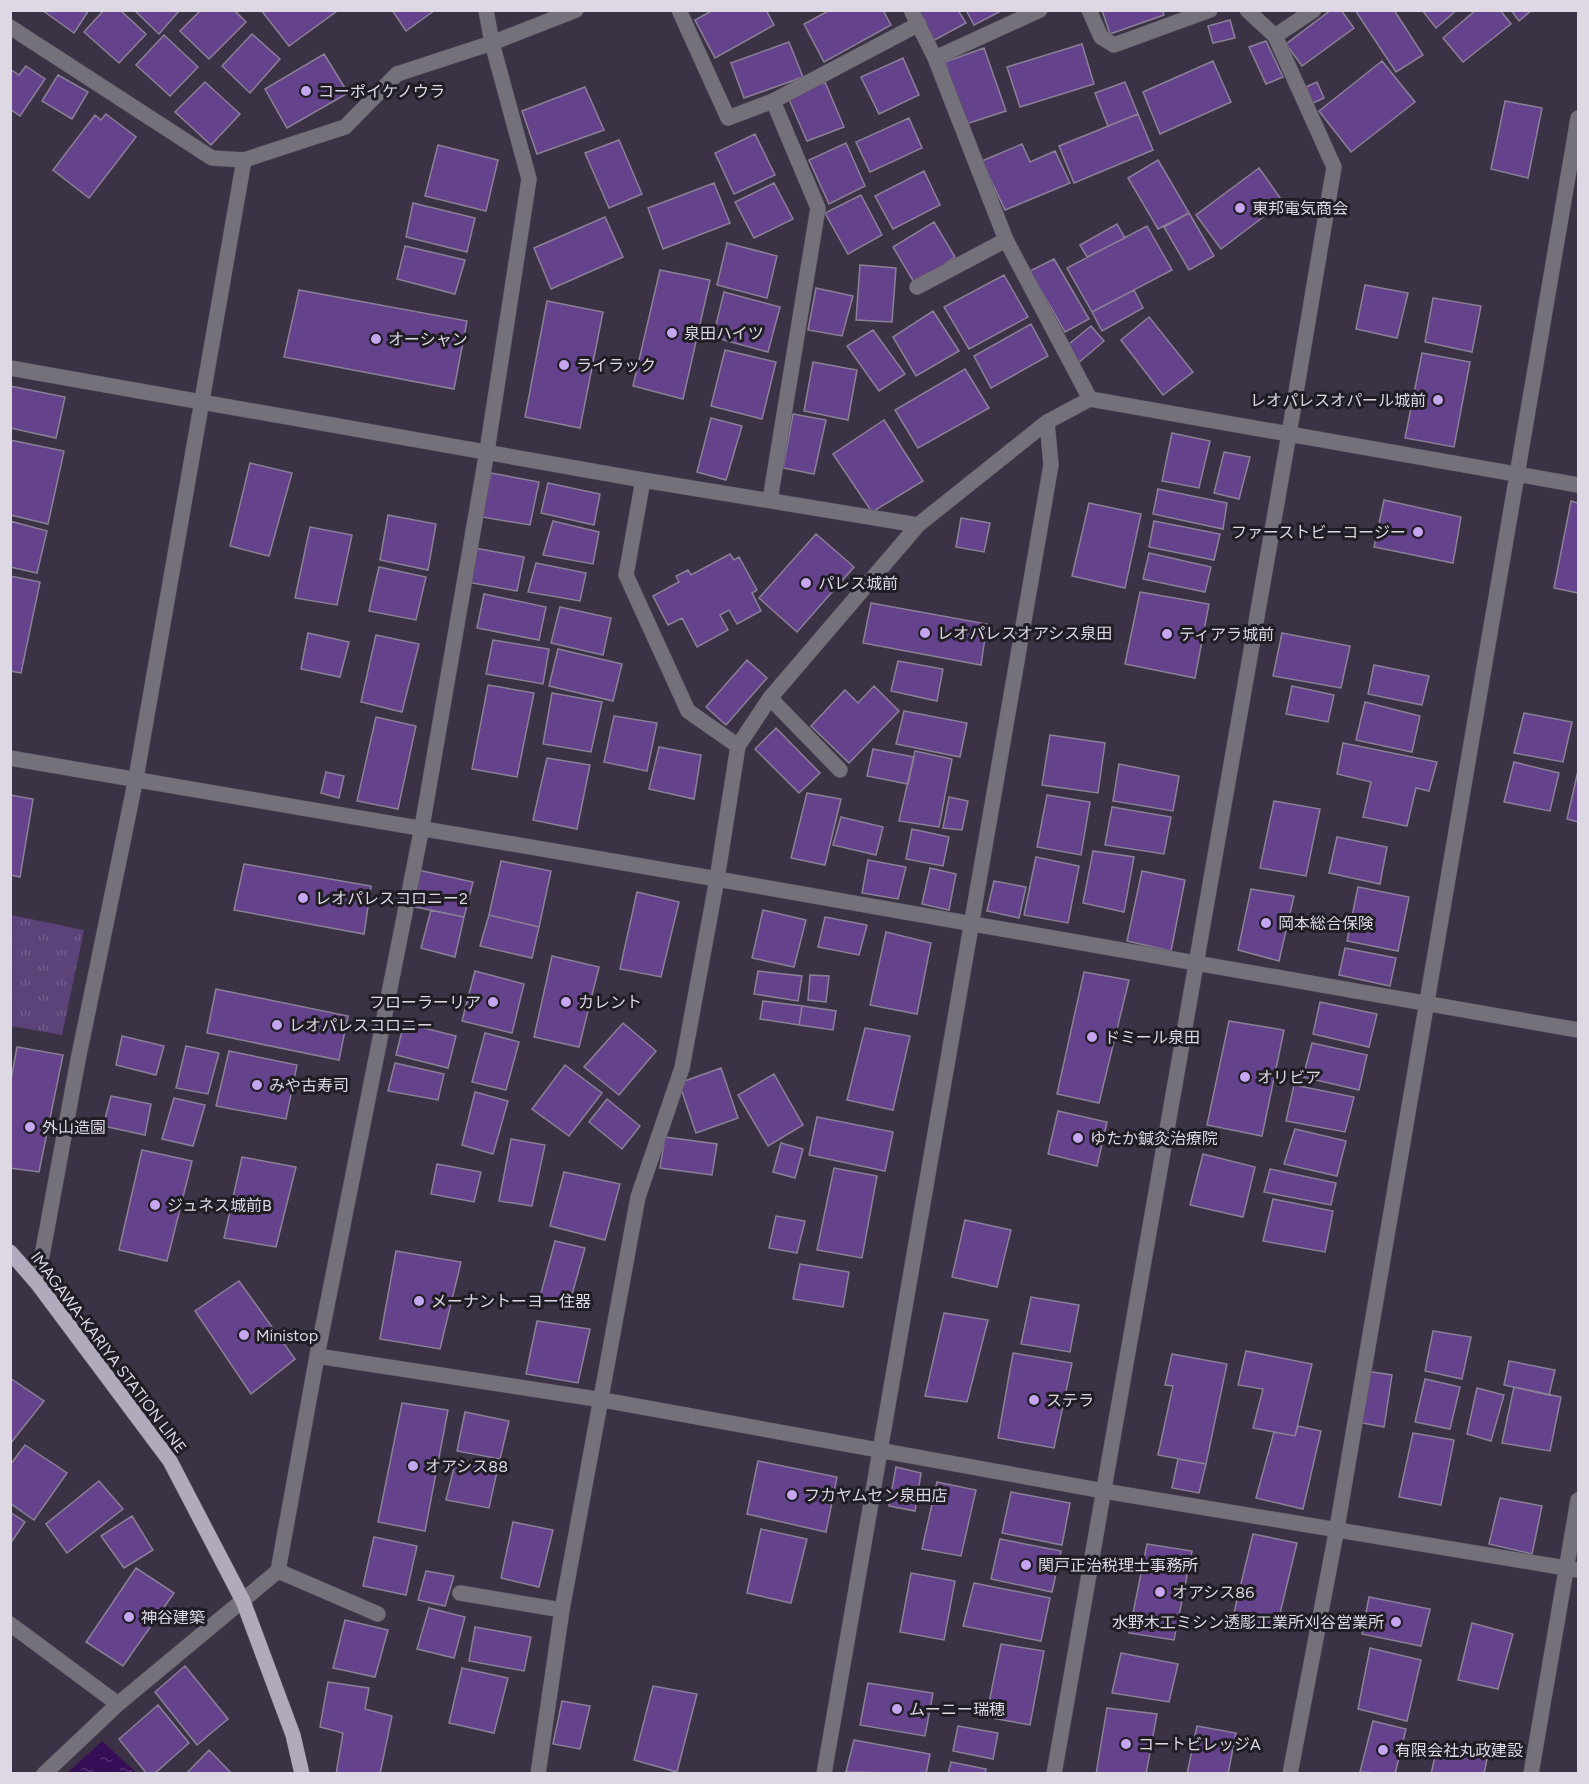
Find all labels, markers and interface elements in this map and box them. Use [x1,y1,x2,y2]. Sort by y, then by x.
place label: コーポイケノウラ [318,82,445,101]
marker: コーポイケノウラ [299,84,313,98]
place label: 東邦電気商会 [1252,199,1348,218]
marker: 東邦電気商会 [1233,201,1247,215]
place label: 泉田ハイツ [684,324,764,343]
marker: 泉田ハイツ [665,326,679,340]
place label: オーシャン [388,330,468,349]
marker: オーシャン [369,332,383,346]
place label: ライラック [576,356,656,375]
marker: ライラック [557,358,571,372]
place label: レオパレスオパール城前 [1250,391,1426,410]
marker: レオパレスオパール城前 [1431,393,1445,407]
place label: ファーストビーコージー [1231,523,1406,542]
marker: ファーストビーコージー [1411,525,1425,539]
place label: パレス城前 [818,574,898,593]
marker: パレス城前 [799,576,813,590]
place label: レオパレスオアシス泉田 [937,624,1112,643]
place label: ティアラ城前 [1179,625,1274,644]
marker: レオパレスオアシス泉田 [918,626,932,640]
marker: ティアラ城前 [1160,627,1174,641]
place label: レオパレスコロニー2 [315,889,468,908]
marker: レオパレスコロニー2 [296,891,310,905]
place label: 岡本総合保険 [1278,914,1374,933]
marker: 岡本総合保険 [1259,916,1273,930]
place label: フローラーリア [369,993,481,1012]
place label: カレント [578,993,642,1012]
marker: フローラーリア [486,995,500,1009]
marker: カレント [559,995,573,1009]
place label: レオパレスコロニー [289,1016,433,1035]
marker: レオパレスコロニー [270,1018,284,1032]
place label: ドミール泉田 [1104,1028,1200,1047]
marker: ドミール泉田 [1085,1030,1099,1044]
place label: オリビア [1257,1068,1321,1087]
marker: オリビア [1238,1070,1252,1084]
place label: みや古寿司 [269,1076,349,1095]
marker: みや古寿司 [250,1078,264,1092]
place label: 外山造園 [42,1118,106,1137]
marker: 外山造園 [23,1120,37,1134]
place label: ゆたか鍼灸治療院 [1090,1129,1218,1148]
marker: ゆたか鍼灸治療院 [1071,1131,1085,1145]
place label: ジュネス城前B [167,1196,272,1215]
marker: ジュネス城前B [148,1198,162,1212]
street label: IMAGAWA-KARIYA STATION LINE [27,1248,191,1457]
place label: メーナントーヨー住器 [431,1292,591,1311]
marker: メーナントーヨー住器 [412,1294,426,1308]
place label: Ministop [256,1326,318,1345]
marker: Ministop [237,1328,251,1342]
place label: ステラ [1046,1391,1094,1410]
marker: ステラ [1027,1393,1041,1407]
place label: オアシス88 [425,1457,508,1476]
marker: オアシス88 [406,1459,420,1473]
place label: フカヤムセン泉田店 [804,1486,948,1505]
marker: フカヤムセン泉田店 [785,1488,799,1502]
place label: 関戸正治税理士事務所 [1038,1556,1198,1575]
marker: 関戸正治税理士事務所 [1019,1558,1033,1572]
place label: オアシス86 [1172,1583,1254,1602]
marker: オアシス86 [1153,1585,1167,1599]
place label: 神谷建築 [141,1608,205,1627]
marker: 神谷建築 [122,1610,136,1624]
place label: 水野木工ミシン透彫工業所刈谷営業所 [1112,1613,1384,1632]
marker: 水野木工ミシン透彫工業所刈谷営業所 [1389,1615,1403,1629]
place label: ムーニー瑞穂 [909,1700,1005,1719]
marker: ムーニー瑞穂 [890,1702,904,1716]
place label: コートビレッジA [1138,1735,1261,1754]
marker: コートビレッジA [1119,1737,1133,1751]
place label: 有限会社丸政建設 [1395,1741,1523,1760]
marker: 有限会社丸政建設 [1376,1743,1390,1757]

